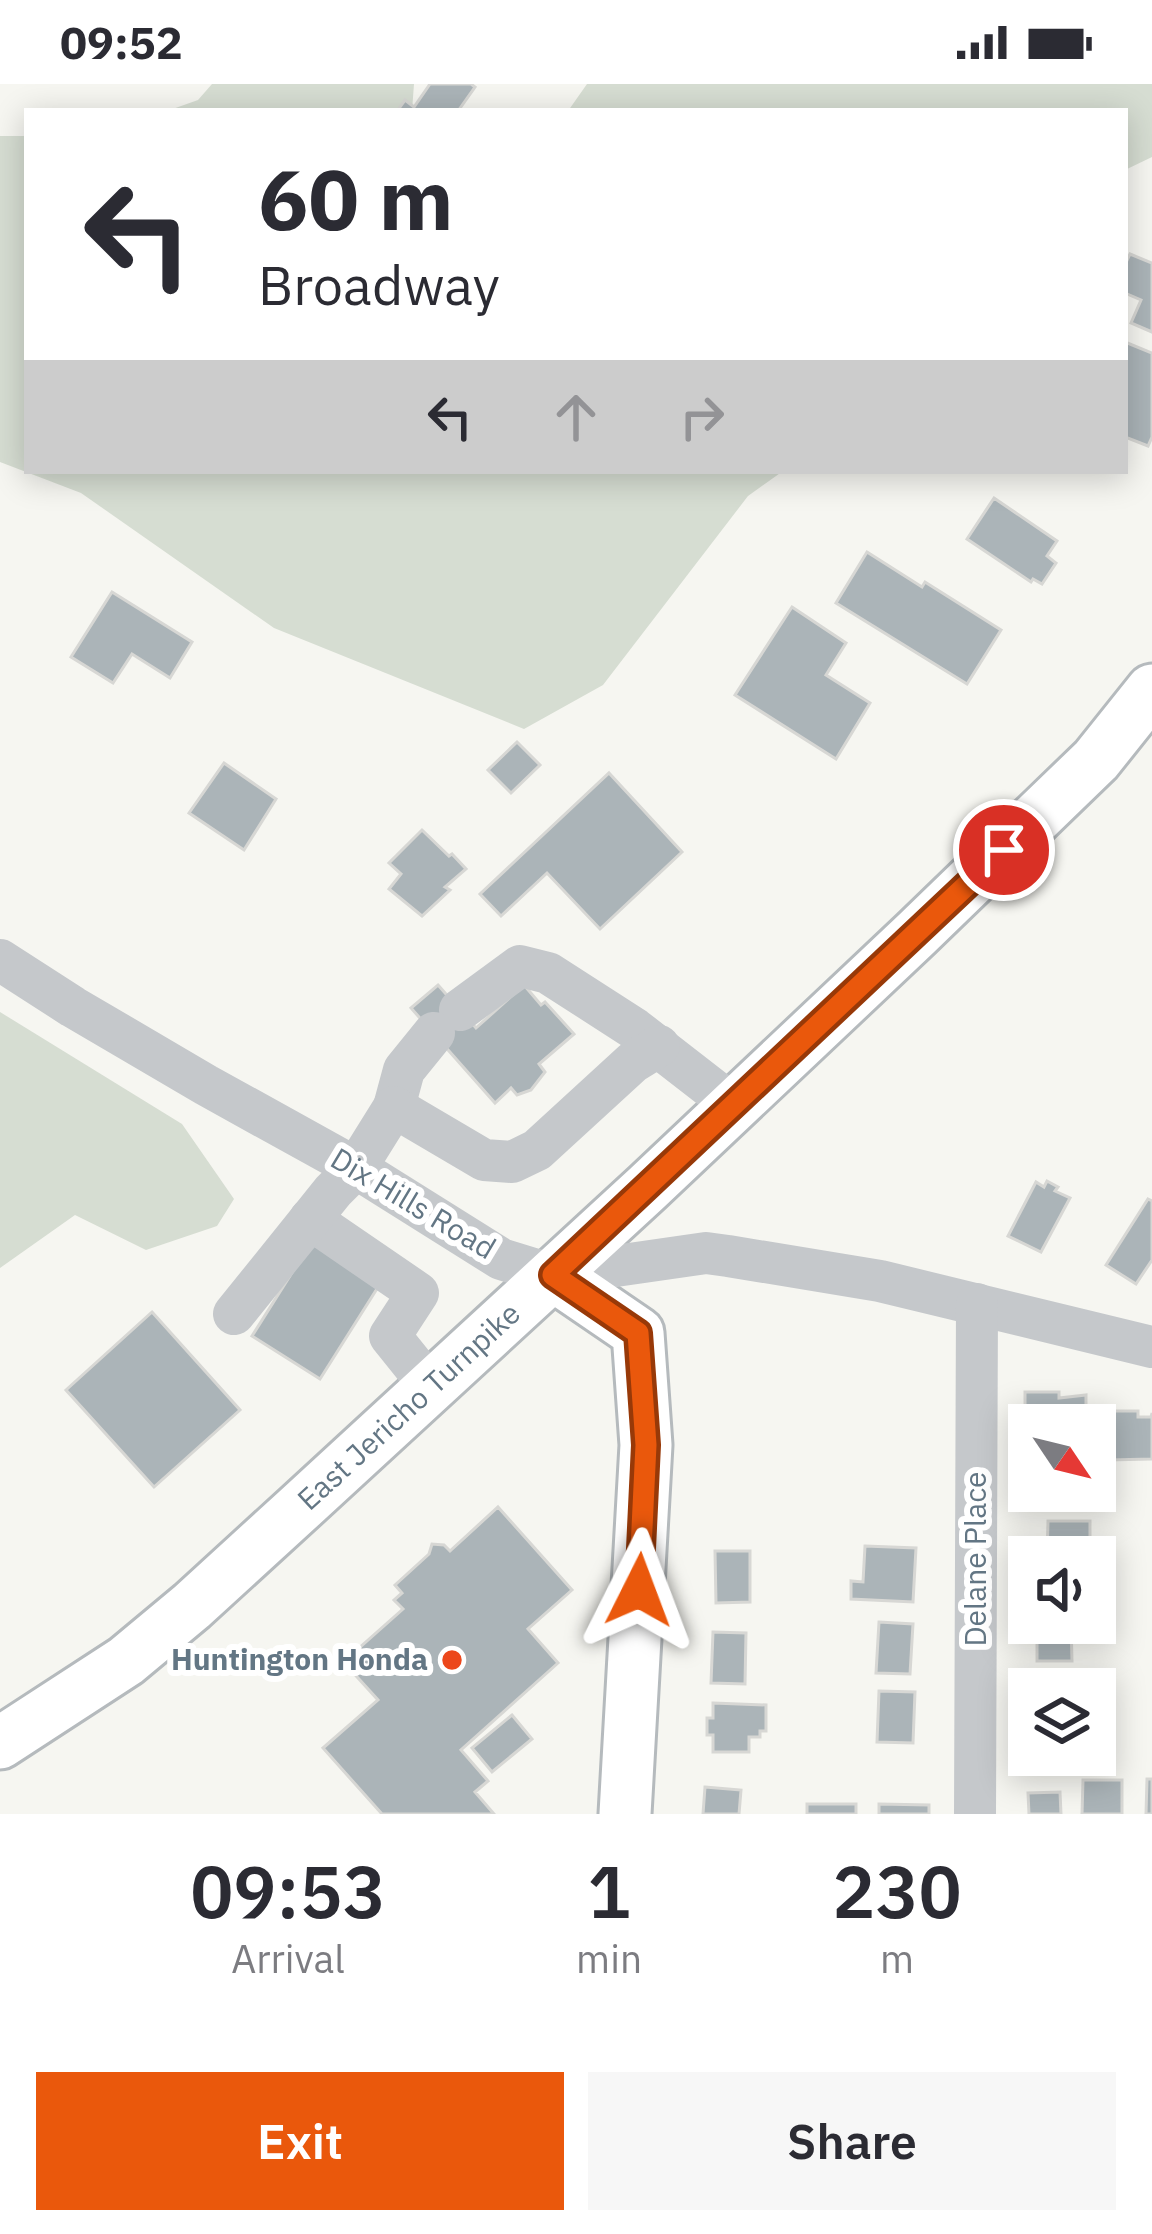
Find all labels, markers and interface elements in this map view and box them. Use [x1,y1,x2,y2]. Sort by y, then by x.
text: 09:52 [60,13,183,71]
text: 60 m [258,144,454,253]
icon: left [60,156,216,312]
text: Broadway [258,250,500,320]
icon: left [417,384,483,450]
icon: ahead [543,384,609,450]
icon: right [669,384,735,450]
pin [953,799,1055,901]
icon: arrive [971,817,1037,883]
street label: Dix Hills Road [324,1138,503,1267]
street label: East Jericho Turnpike [289,1293,528,1518]
north arrow [1008,1404,1116,1512]
map controls [1008,1404,1116,1776]
street label: Delane Place [955,1471,994,1647]
position arrow [576,1527,702,1653]
button: sound [1008,1536,1116,1644]
place label: Huntington Honda [171,1639,428,1678]
marker: Huntington Honda [439,1647,465,1673]
button: layers [1008,1668,1116,1776]
text: 09:53 [190,1844,386,1938]
text: 1 [587,1844,631,1938]
text: 230 [832,1844,962,1938]
text: Arrival [231,1933,345,1984]
text: min [576,1933,642,1984]
text: m [880,1933,914,1984]
button: Exit [36,2072,564,2210]
button: Share [588,2072,1116,2210]

